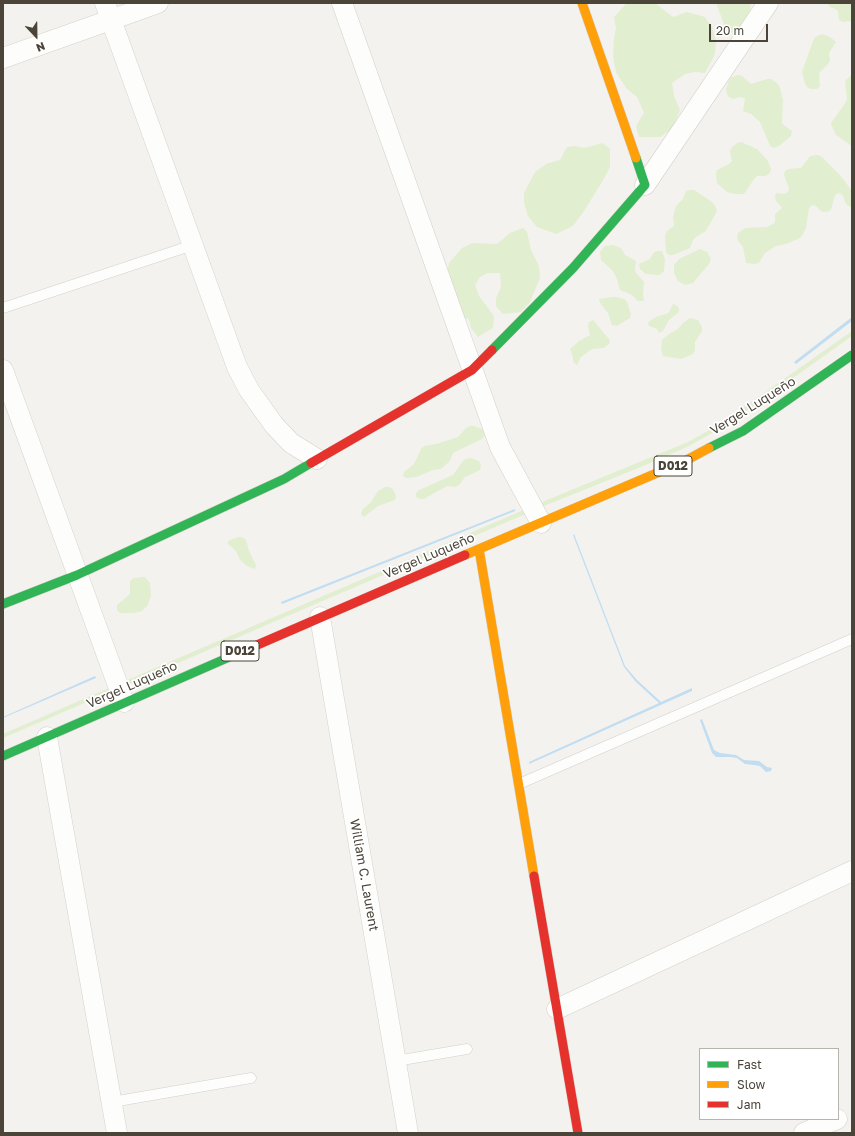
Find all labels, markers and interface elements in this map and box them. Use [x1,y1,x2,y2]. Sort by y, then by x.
north arrow [16,16,56,56]
scale bar [711,16,770,42]
text: 20 m [716,23,744,38]
text: N [34,40,47,55]
street label: Vergel Luqueño [707,374,799,438]
road number: D012 [654,456,692,476]
street label: Vergel Luqueño [381,530,477,582]
road number: D012 [221,641,259,661]
street label: Vergel Luqueño [84,658,180,712]
street label: William C. Laurent [346,818,382,932]
legend [699,1048,839,1120]
text: Fast [737,1057,762,1072]
text: Slow [737,1077,765,1092]
text: Jam [737,1097,761,1112]

